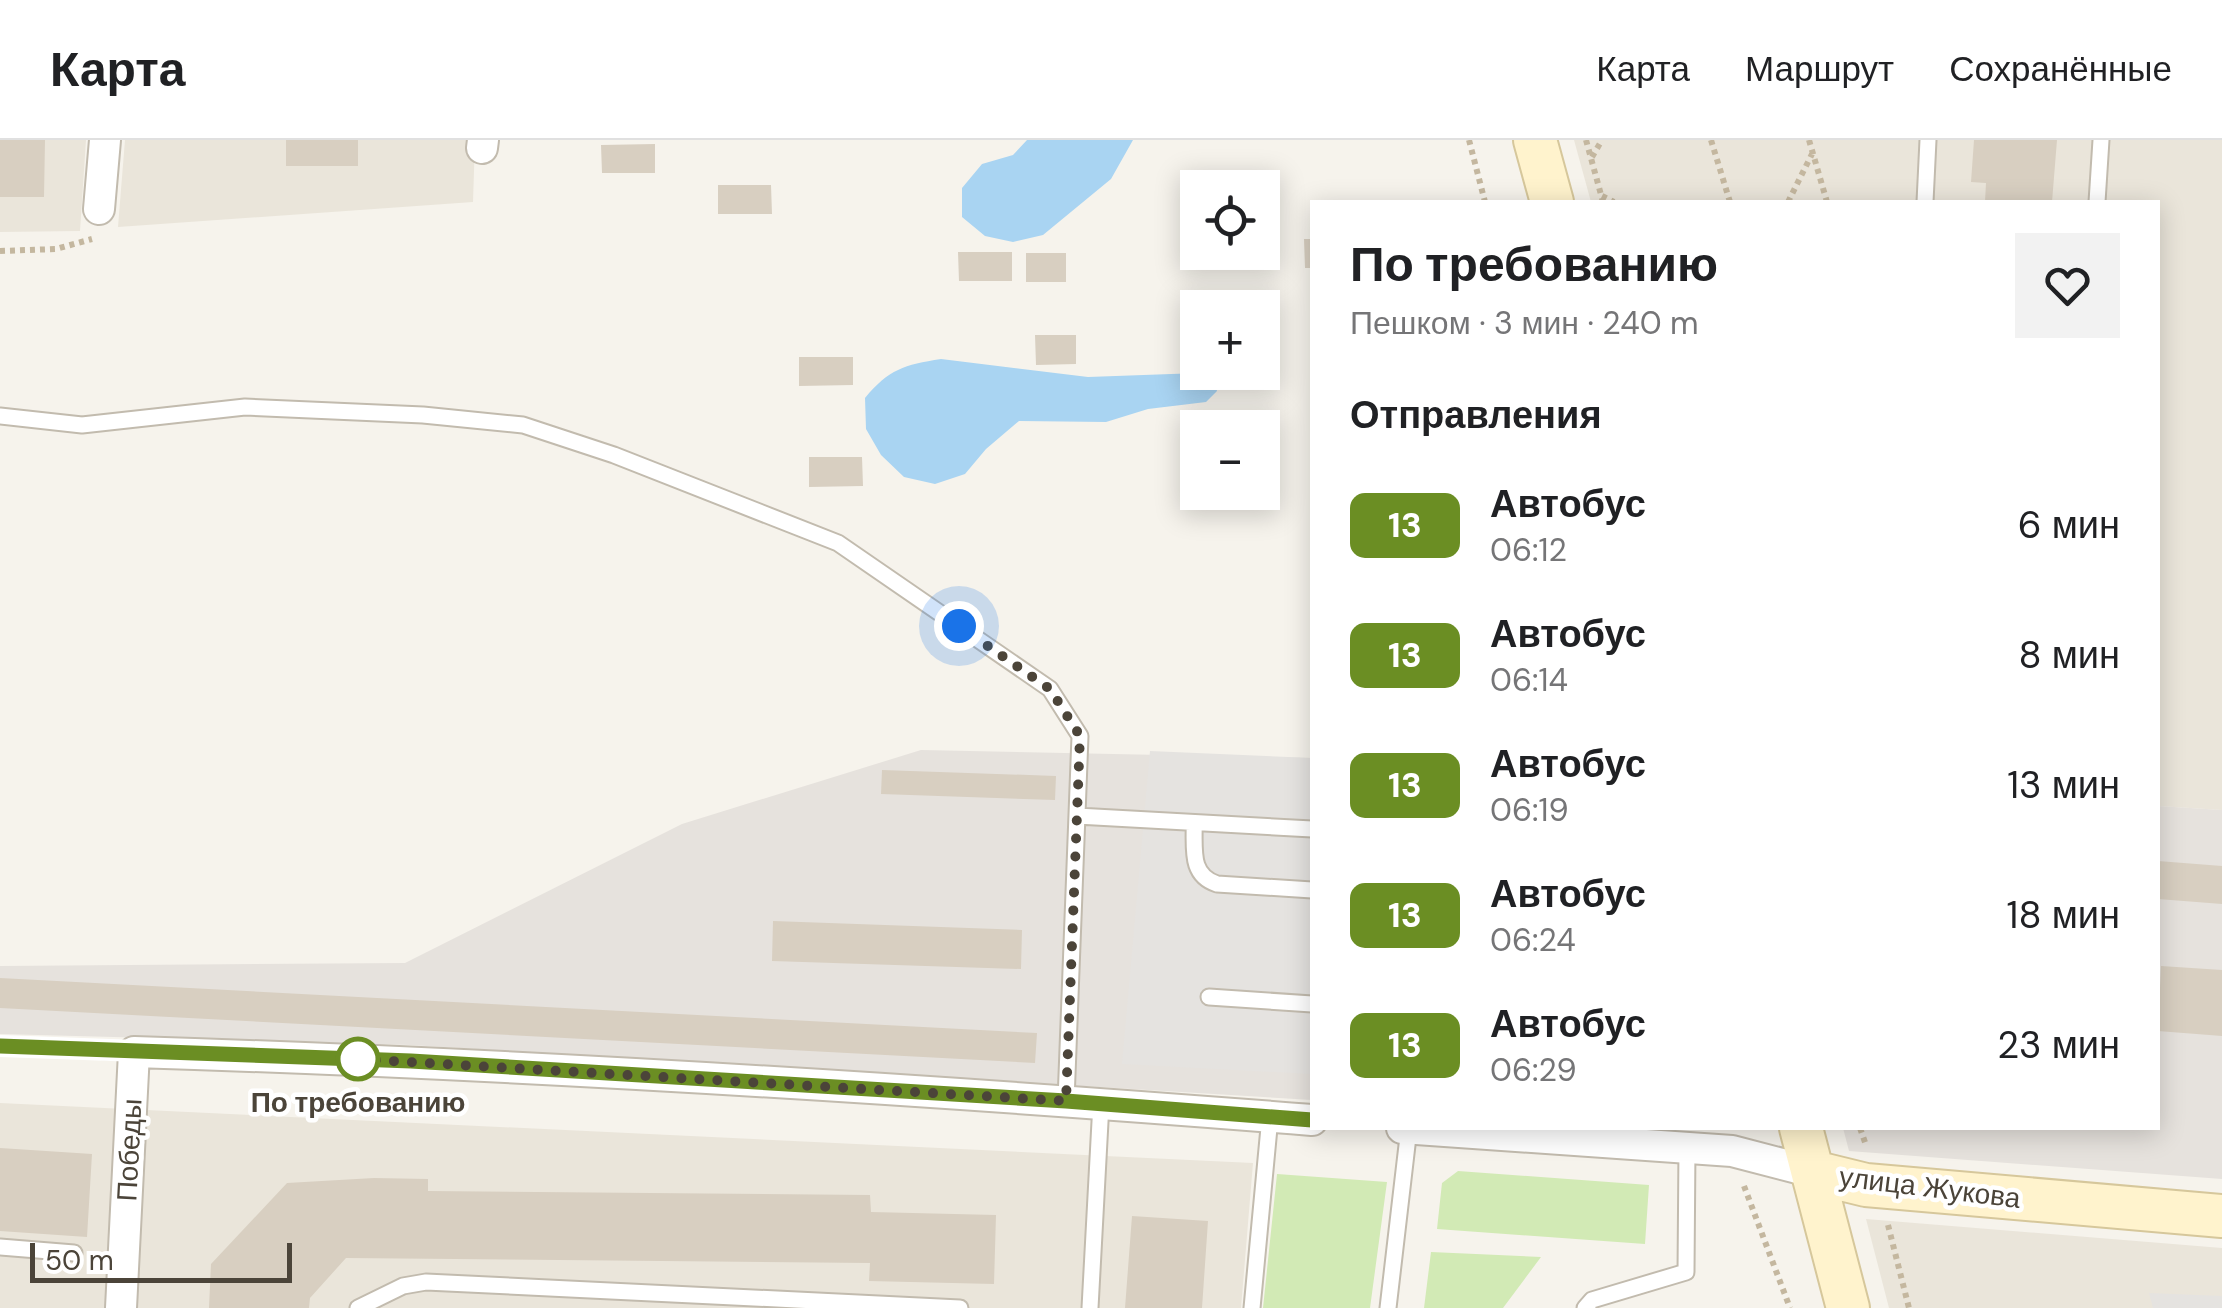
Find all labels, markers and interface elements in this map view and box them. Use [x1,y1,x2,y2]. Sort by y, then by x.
text: Карта [50,38,185,101]
text: Карта [1596,46,1690,92]
text: Маршрут [1745,46,1894,92]
text: Сохранённые [1949,46,2172,92]
map controls [1180,170,1280,510]
button: locate [1180,170,1280,270]
text: По требованию [1350,233,1718,296]
button: heart [2015,233,2120,338]
button: + [1180,290,1280,390]
text: Пешком · 3 мин · 240 m [1350,302,1699,344]
text: Отправления [1350,390,1602,440]
button: − [1180,410,1280,510]
text: Автобус [1490,479,1646,529]
text: 6 мин [2018,500,2120,550]
text: 13 [1388,502,1422,548]
text: 06:12 [1490,529,1567,571]
your location [934,601,984,651]
text: Автобус [1490,609,1646,659]
text: 8 мин [2018,630,2120,680]
text: 13 [1388,632,1422,678]
text: 06:14 [1490,659,1568,701]
text: Автобус [1490,739,1646,789]
text: 13 мин [2007,760,2120,810]
text: 13 [1388,762,1422,808]
text: 06:19 [1490,789,1569,831]
text: Автобус [1490,869,1646,919]
text: 18 мин [2007,890,2120,940]
text: 13 [1388,892,1422,938]
text: 06:24 [1490,919,1576,961]
text: Автобус [1490,999,1646,1049]
text: 23 мин [1997,1020,2120,1070]
text: 13 [1388,1022,1422,1068]
marker: По требованию [337,1038,379,1080]
text: 06:29 [1490,1049,1577,1091]
place label: По требованию [251,1084,465,1121]
street label: Победы [108,1098,151,1202]
street label: улица Жукова [1837,1158,2023,1217]
scale bar [30,1238,292,1282]
text: 50 m [45,1242,114,1279]

